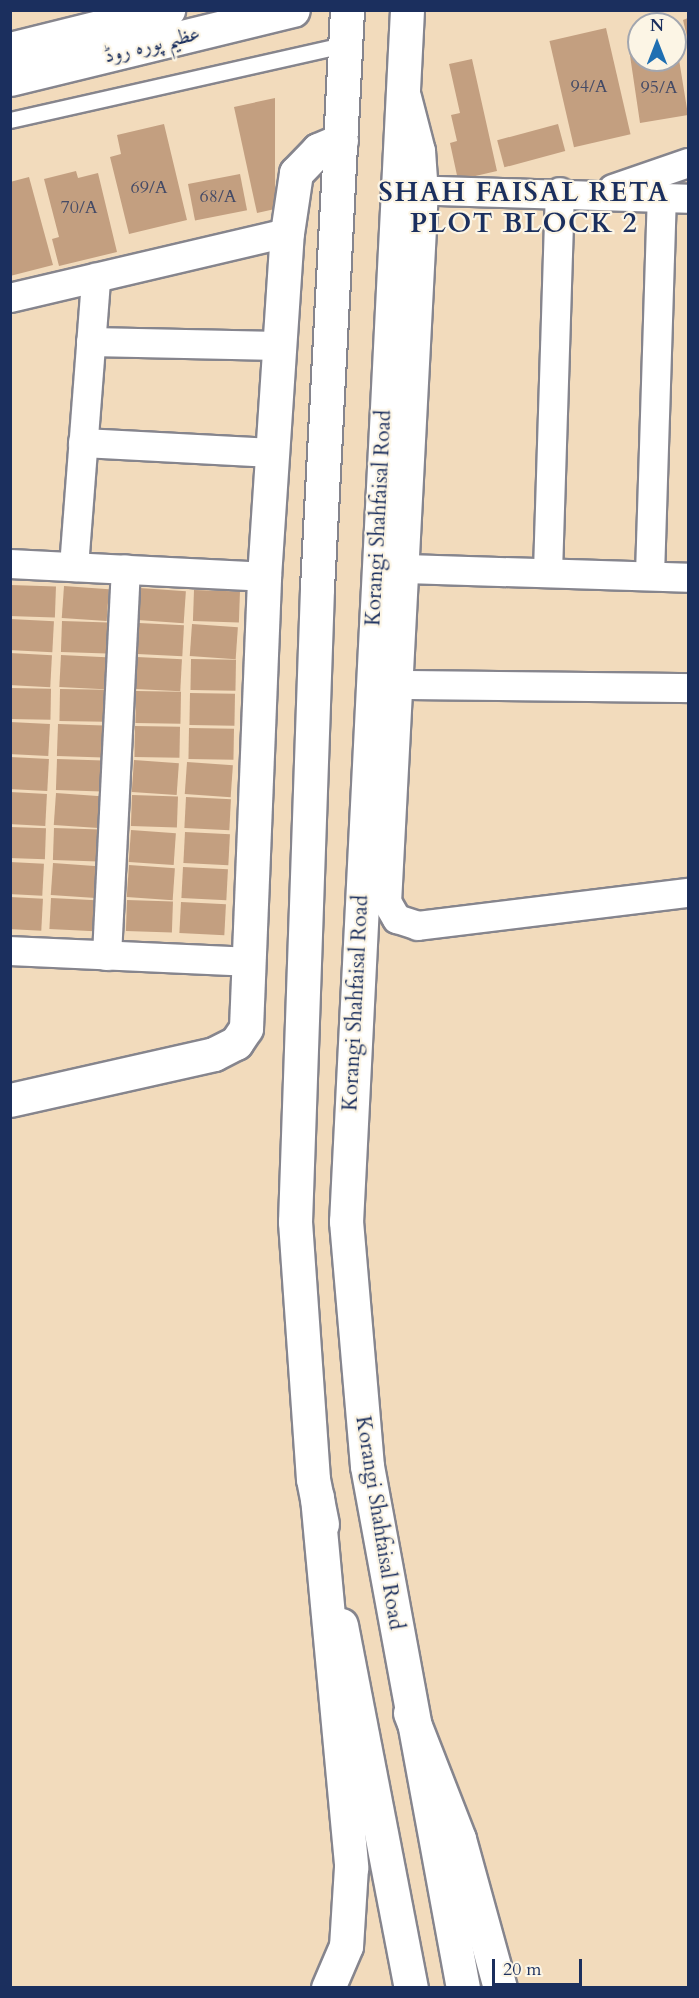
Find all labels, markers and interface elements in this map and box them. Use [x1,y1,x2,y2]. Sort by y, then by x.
north arrow [627,12,687,72]
text: N [650,15,664,37]
street label: عظیم پورہ روڈ [101,21,203,69]
house number: 94/A [570,76,608,98]
house number: 95/A [640,77,678,99]
district label: SHAH FAISAL RETA PLOT BLOCK 2 [379,176,669,239]
house number: 69/A [130,177,168,199]
house number: 68/A [199,186,237,208]
house number: 70/A [60,197,98,219]
street label: Korangi Shahfaisal Road [361,409,397,627]
street label: Korangi Shahfaisal Road [338,894,374,1112]
street label: Korangi Shahfaisal Road [350,1414,408,1632]
scale bar [495,1947,585,1985]
text: 20 m [503,1957,542,1982]

